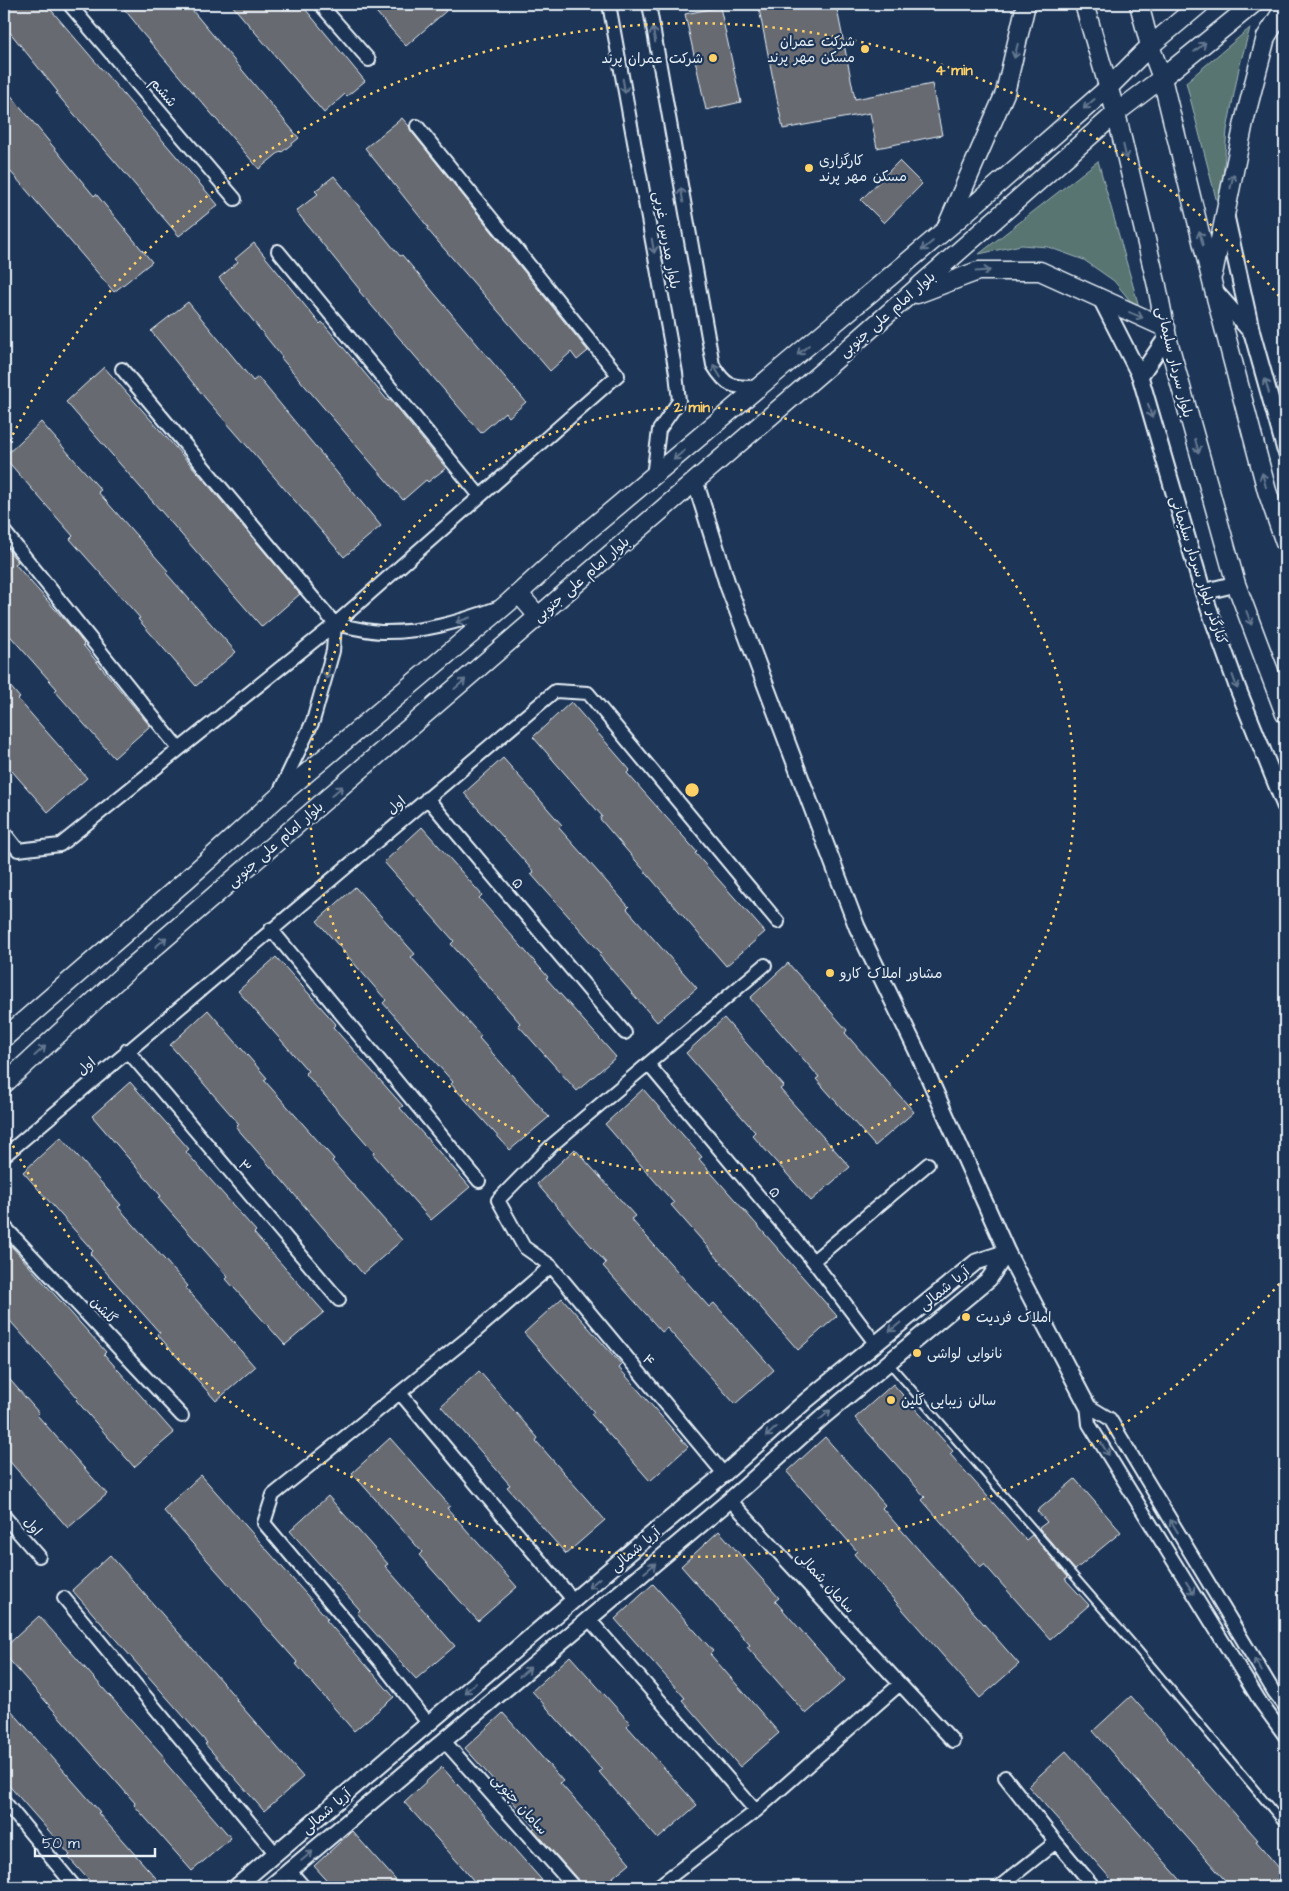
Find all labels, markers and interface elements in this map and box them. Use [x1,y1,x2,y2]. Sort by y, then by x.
one-way arrow [649,28,659,44]
place label: شرکت عمران مسکن مهر پرند [767,32,855,68]
one-way arrow [1193,42,1206,53]
marker: شرکت عمران مسکن مهر پرند [859,43,871,55]
one-way arrow [1010,43,1020,59]
place label: شرکت عمران پرند [601,49,703,69]
marker: شرکت عمران پرند [707,52,719,64]
text: 4 min [935,60,973,81]
street label: ششم [145,74,182,112]
one-way arrow [620,78,630,94]
one-way arrow [1083,98,1096,110]
one-way arrow [1121,143,1130,159]
place label: کارگزاری مسکن مهر پرند [819,151,907,187]
marker: کارگزاری مسکن مهر پرند [803,162,815,174]
one-way arrow [1228,173,1237,189]
one-way arrow [676,188,686,204]
street label: بلوار مدرس غربی [648,190,684,291]
one-way arrow [1196,230,1205,246]
one-way arrow [649,238,659,254]
one-way arrow [921,240,934,251]
street label: بلوار امام علی جنوبی [835,267,940,362]
one-way arrow [975,267,991,276]
street label: بلوار سردار سلیمانی [1151,305,1198,420]
one-way arrow [1128,311,1143,321]
one-way arrow [797,344,810,355]
one-way arrow [711,365,721,379]
one-way arrow [1262,379,1272,395]
text: 2 min [673,397,711,418]
one-way arrow [1145,402,1155,418]
one-way arrow [1193,437,1203,453]
one-way arrow [672,449,685,460]
one-way arrow [1259,472,1268,488]
street label: کنارگذر بلوار سردار سلیمانی [1165,493,1232,647]
street label: بلوار امام علی جنوبی [529,532,634,627]
one-way arrow [1245,610,1254,625]
one-way arrow [456,616,471,625]
one-way arrow [323,663,332,679]
one-way arrow [1231,674,1240,689]
one-way arrow [453,679,466,690]
centre of rings [683,781,701,799]
one-way arrow [330,785,343,796]
street label: اول [383,792,410,820]
street label: بلوار امام علی جنوبی [223,797,328,892]
street label: ۵ [506,873,528,894]
one-way arrow [154,937,167,948]
place label: مشاور املاک کارو [839,964,942,984]
marker: مشاور املاک کارو [824,967,836,979]
one-way arrow [33,1045,46,1057]
street label: اول [73,1053,101,1081]
street label: ۳ [233,1156,256,1177]
street label: ۵ [763,1182,785,1203]
street label: آریا شمالی [915,1262,975,1315]
street label: گلشن [85,1292,121,1329]
place label: املاک فردیت [976,1308,1052,1328]
marker: املاک فردیت [960,1311,972,1323]
one-way arrow [889,1322,902,1333]
place label: نانوایی لواشی [927,1344,1003,1364]
marker: نانوایی لواشی [911,1347,923,1359]
street label: ۴ [637,1350,659,1371]
place label: سالن زیبایی گلین [901,1391,996,1411]
marker: سالن زیبایی گلین [885,1394,897,1406]
one-way arrow [819,1410,832,1421]
one-way arrow [764,1426,777,1438]
one-way arrow [1101,1442,1111,1456]
street label: اول [18,1513,46,1541]
one-way arrow [1169,1520,1179,1534]
street label: آریا شمالی [606,1522,666,1577]
street label: سامان شمالی [791,1547,859,1618]
one-way arrow [643,1562,656,1573]
one-way arrow [588,1578,601,1589]
one-way arrow [1186,1580,1196,1594]
one-way arrow [1252,1659,1262,1673]
one-way arrow [519,1667,532,1678]
one-way arrow [464,1683,477,1694]
street label: سامان جنوبی [486,1770,552,1839]
street label: آریا شمالی [297,1784,356,1839]
scale bar [35,1826,155,1858]
text: 50 m [42,1833,80,1854]
one-way arrow [301,1850,314,1862]

